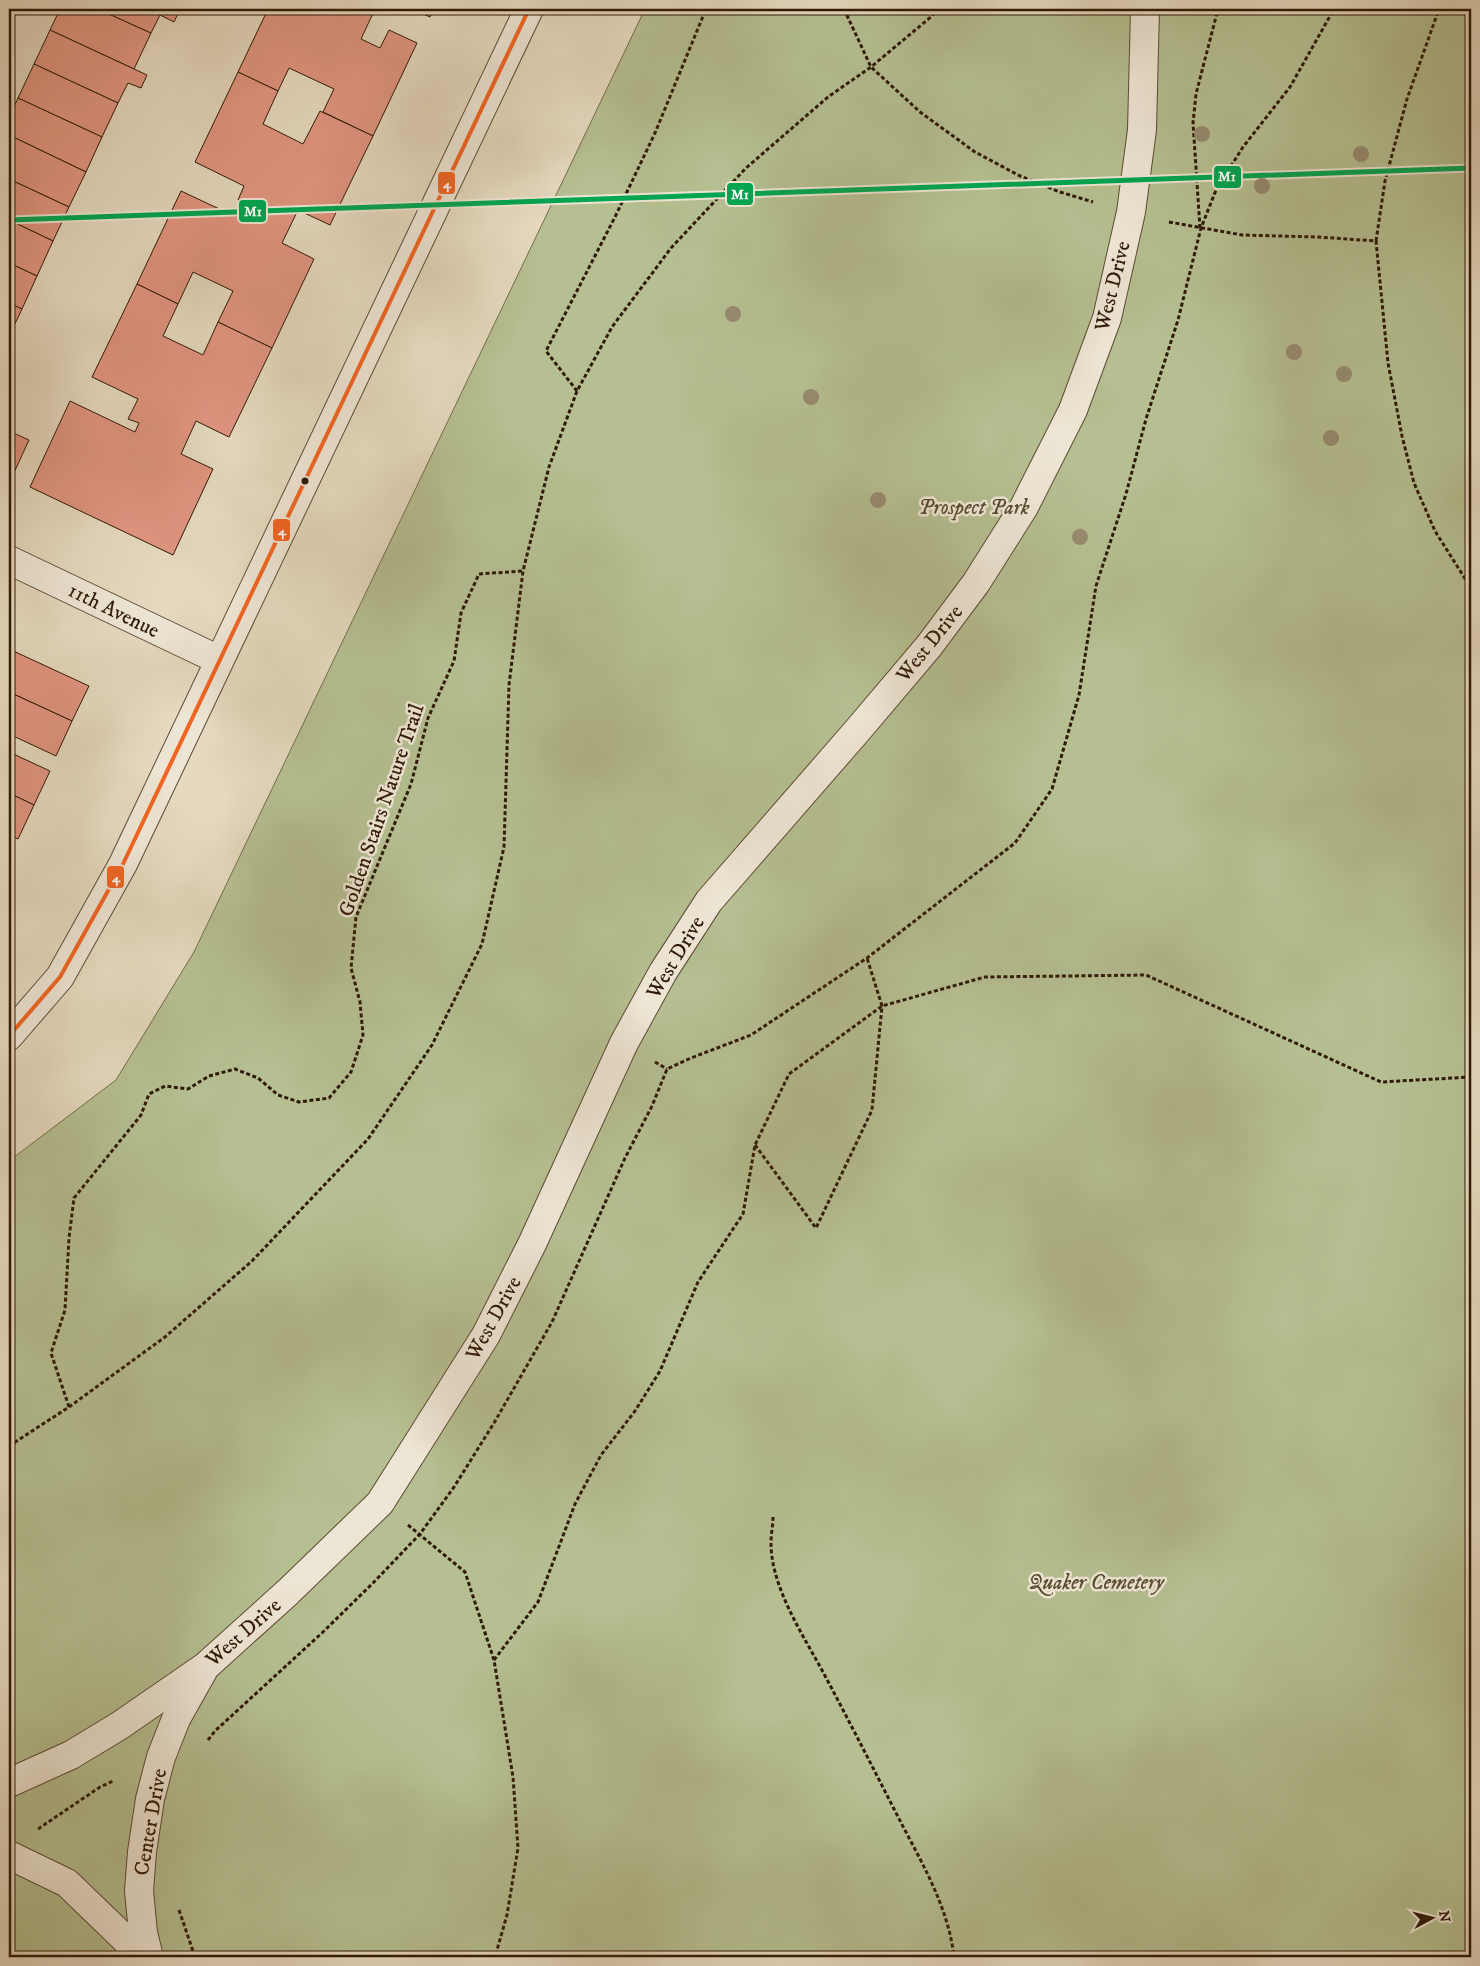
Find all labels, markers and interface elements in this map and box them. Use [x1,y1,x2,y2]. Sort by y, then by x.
line badge: M1 [1213,165,1242,189]
text: M1 [1218,168,1236,186]
line badge: 4 [437,171,456,195]
text: 4 [442,175,452,193]
line badge: M1 [726,182,754,206]
text: M1 [731,186,749,204]
line badge: M1 [238,199,267,223]
text: M1 [244,203,262,221]
street label: West Drive [1089,238,1137,335]
unlabelled marker [300,476,310,486]
park label: Prospect Park [918,495,1030,521]
line badge: 4 [272,518,291,542]
text: 4 [277,522,287,540]
street label: 11th Avenue [64,578,164,644]
street label: West Drive [890,599,969,688]
street label: Golden Stairs Nature Trail [333,700,431,920]
line badge: 4 [106,865,125,889]
text: 4 [111,869,121,887]
street label: West Drive [641,911,711,1004]
street label: West Drive [460,1272,528,1366]
park label: Quaker Cemetery [1028,1570,1165,1596]
street label: West Drive [200,1593,287,1673]
street label: Center Drive [129,1766,173,1878]
north arrow [1408,1894,1458,1944]
text: N [1434,1910,1454,1924]

